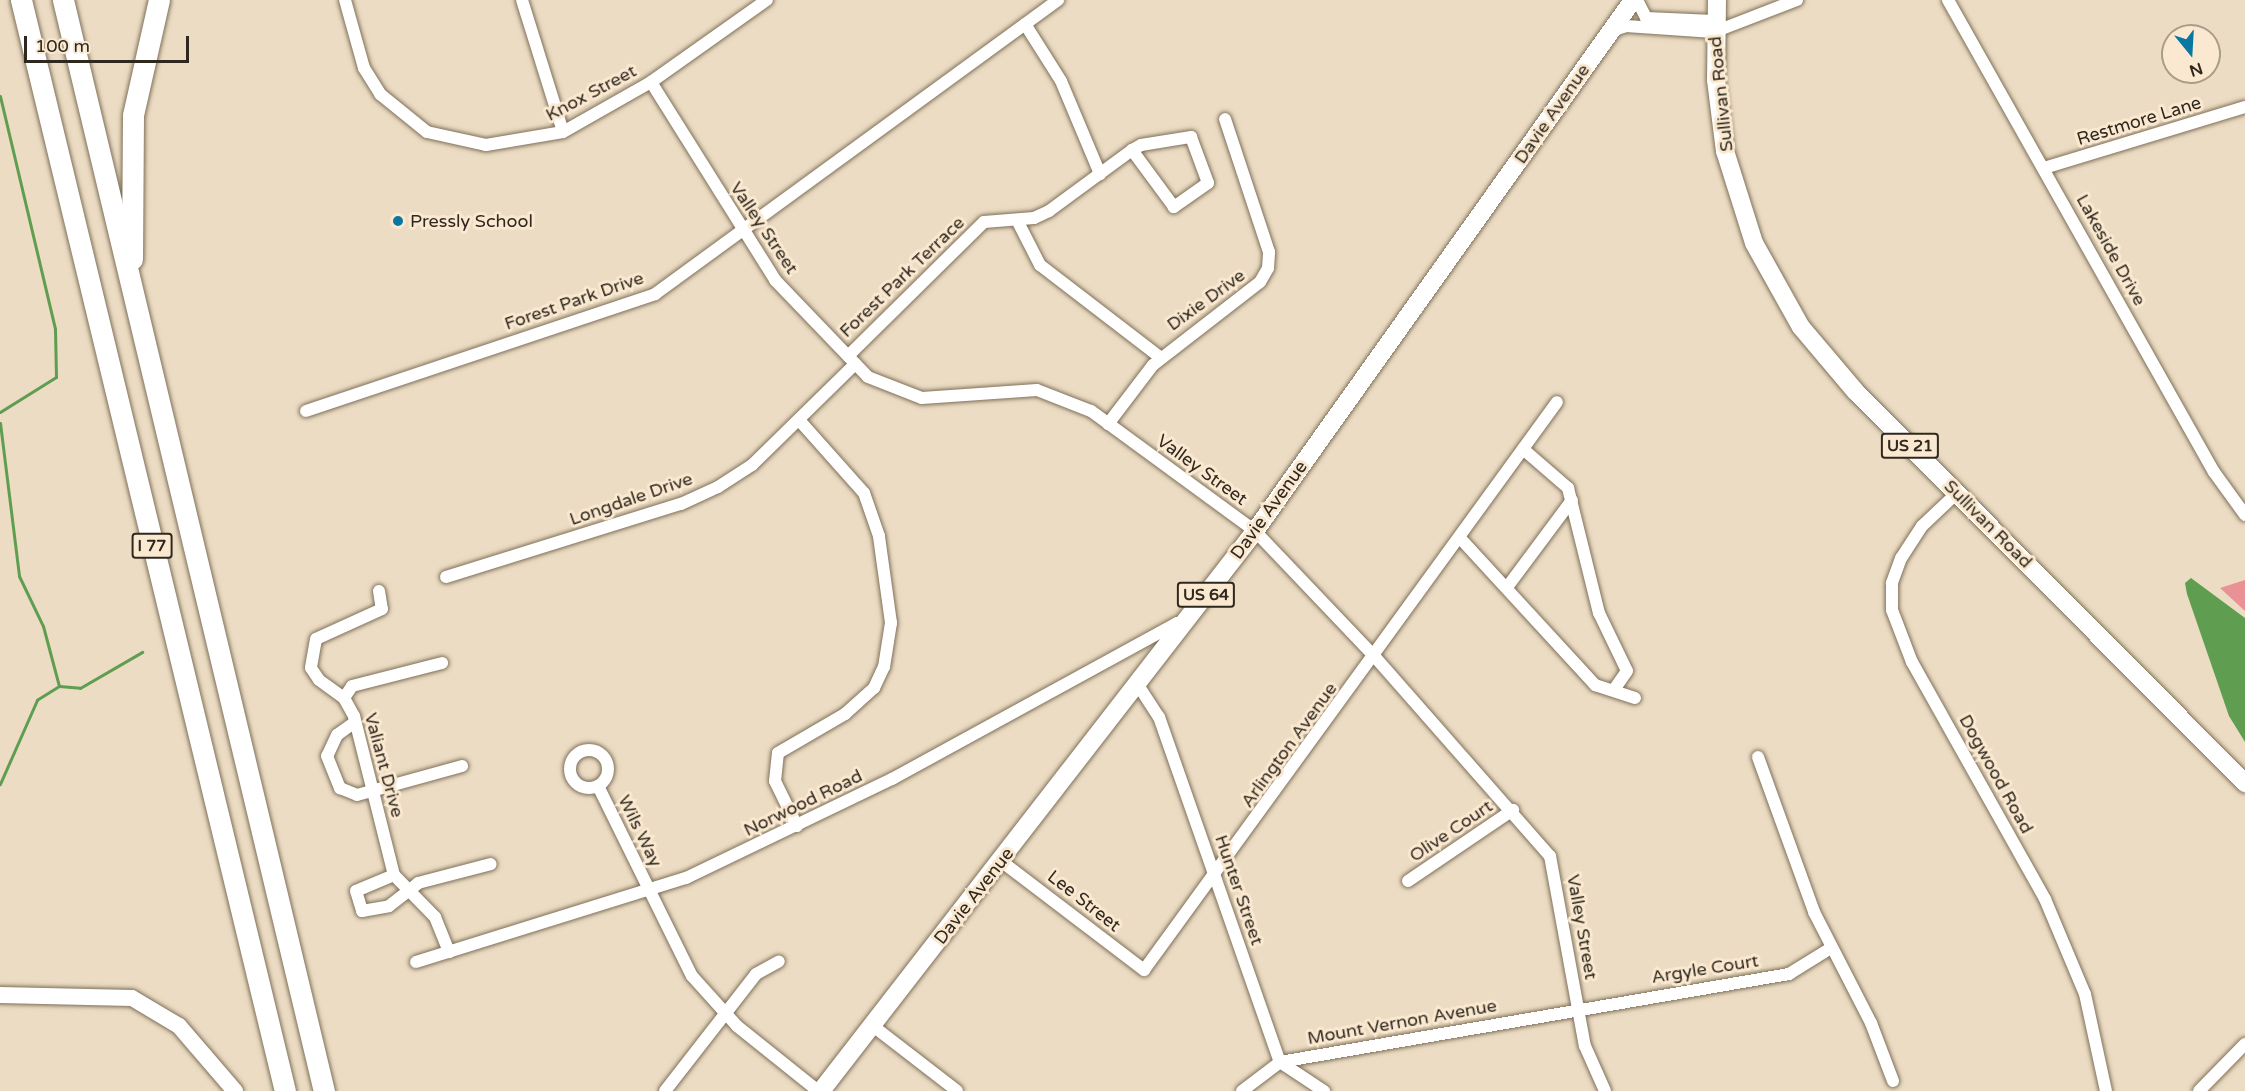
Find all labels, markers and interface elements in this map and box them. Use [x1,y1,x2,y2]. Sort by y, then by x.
scale bar [27,24,192,62]
north arrow [2161,24,2221,84]
text: 100 m [35,35,90,57]
street label: Sullivan Road [1704,35,1738,153]
text: N [2187,58,2205,81]
street label: Knox Street [542,60,640,126]
street label: Davie Avenue [1510,60,1594,168]
street label: Restmore Lane [2074,92,2204,150]
street label: Valley Street [725,178,803,278]
street label: Lakeside Drive [2071,191,2151,309]
place label: Pressly School [410,210,533,232]
street label: Forest Park Terrace [835,212,969,342]
marker: Pressly School [391,214,405,228]
street label: Dixie Drive [1163,264,1249,336]
street label: Forest Park Drive [502,267,646,335]
street label: Valley Street [1153,430,1251,510]
road number: US 21 [1880,433,1940,459]
street label: Davie Avenue [1226,456,1312,564]
street label: Longdale Drive [567,468,695,530]
street label: Sullivan Road [1939,475,2037,573]
road number: I 77 [131,533,173,559]
road number: US 64 [1176,582,1236,608]
street label: Arlington Avenue [1236,678,1342,812]
street label: Valiant Drive [360,710,408,820]
street label: Dogwood Road [1954,711,2038,837]
street label: Norwood Road [740,765,866,841]
street label: Wils Way [613,791,667,871]
street label: Olive Court [1405,795,1497,867]
street label: Hunter Street [1210,832,1268,948]
street label: Davie Avenue [930,843,1018,949]
street label: Lee Street [1043,866,1125,936]
street label: Valley Street [1562,873,1602,981]
street label: Argyle Court [1650,950,1760,988]
street label: Mount Vernon Avenue [1306,995,1498,1049]

